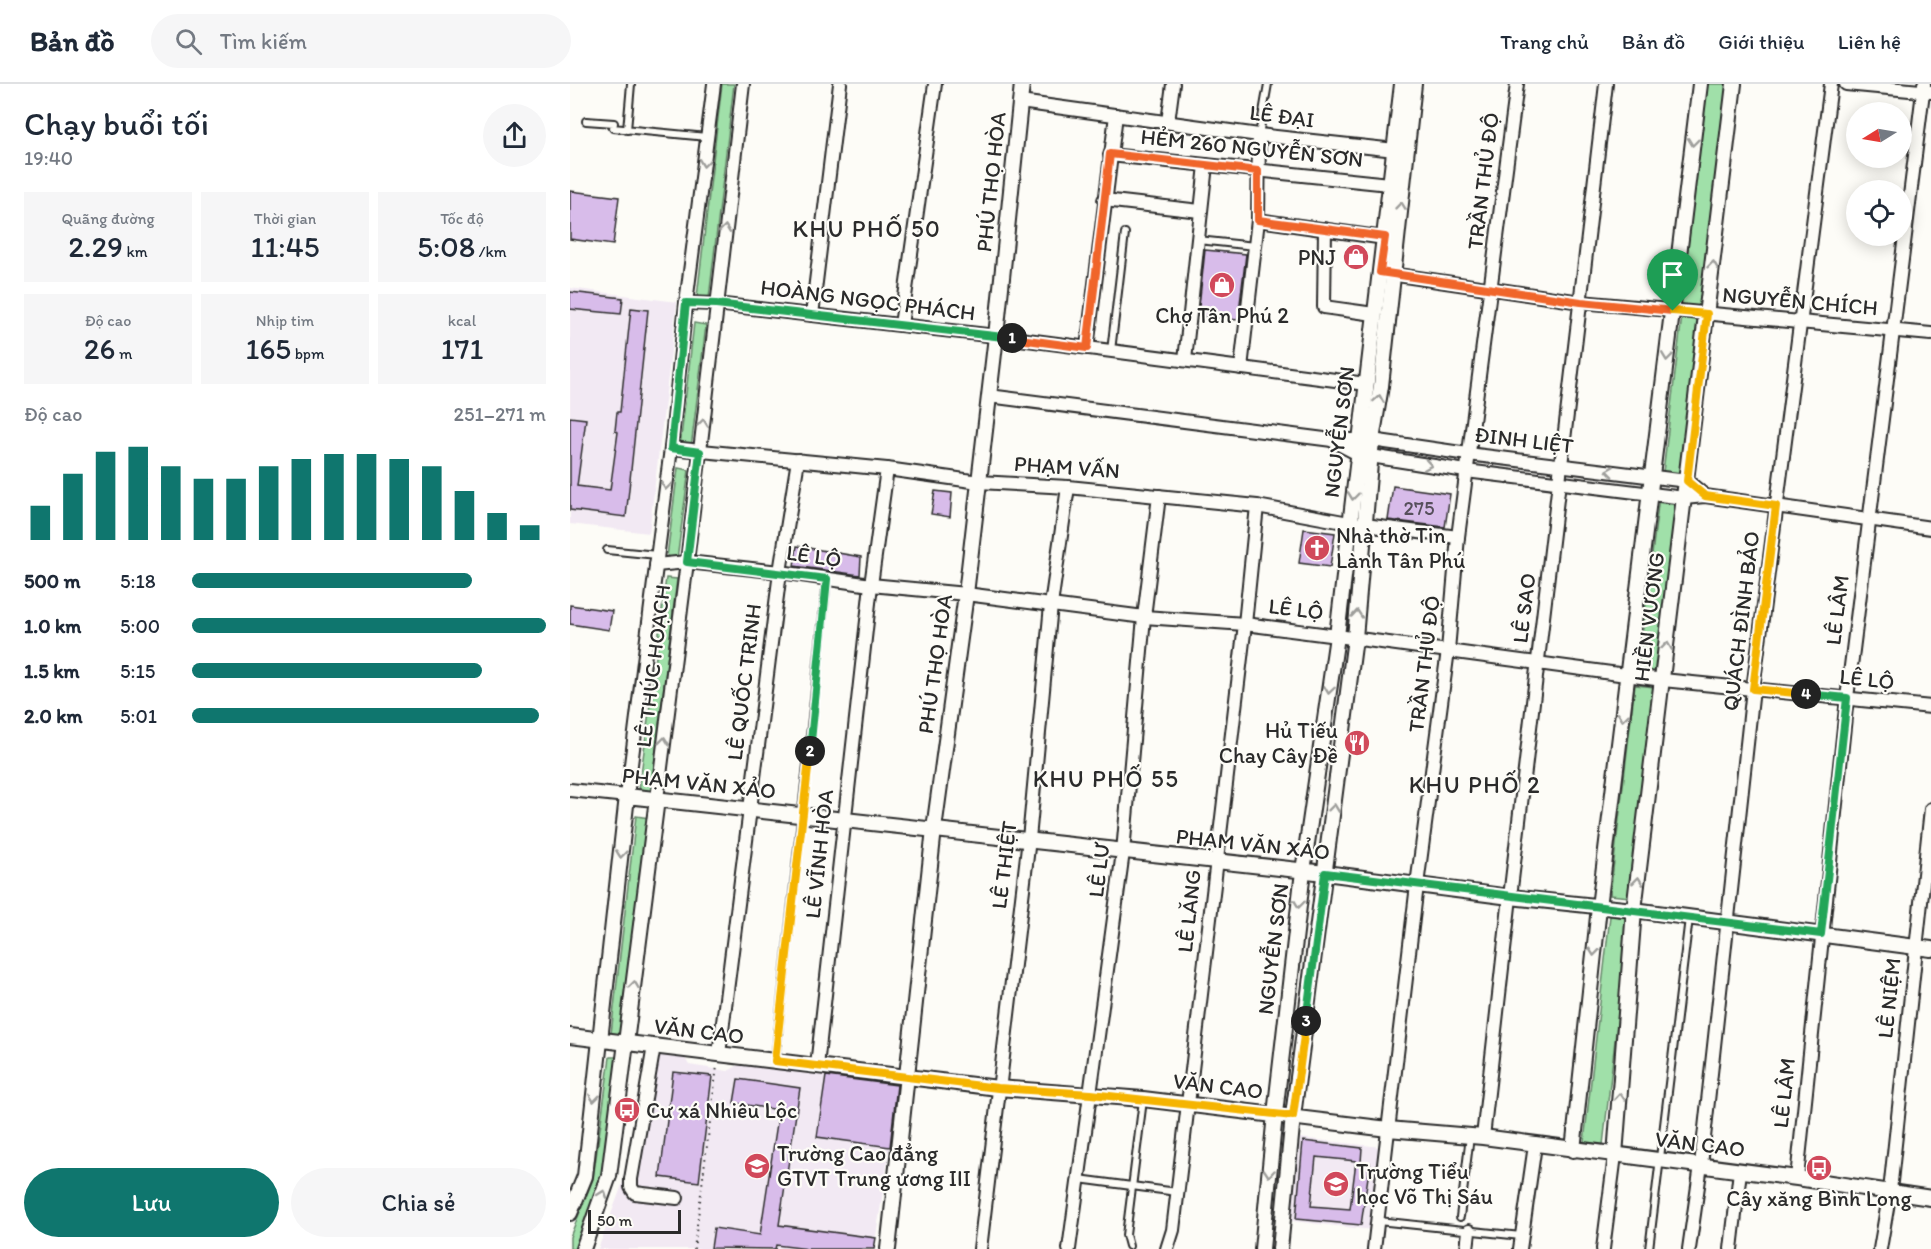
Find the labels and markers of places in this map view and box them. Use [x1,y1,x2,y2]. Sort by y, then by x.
shop icon: PNJ [1341,242,1371,272]
place label: PNJ [1298,244,1336,271]
pin [1647,249,1698,311]
shop icon: Chợ Tân Phú 2 [1207,270,1237,300]
place label: Chợ Tân Phú 2 [1155,302,1289,329]
pin: 1 [997,323,1027,353]
place label: Nhà thờ Tin Lành Tân Phú [1336,522,1465,574]
church icon: Nhà thờ Tin Lành Tân Phú [1302,533,1332,563]
pin: 4 [1791,679,1821,709]
place label: Hủ Tiếu Chay Cây Đề [1219,717,1338,769]
restaurant icon: Hủ Tiếu Chay Cây Đề [1342,728,1372,758]
pin: 2 [795,736,825,766]
pin: 3 [1291,1006,1321,1036]
bus stop icon: Cư xá Nhiêu Lộc [612,1095,642,1125]
place label: Cư xá Nhiêu Lộc [646,1097,797,1124]
place label: Trường Cao đẳng GTVT Trung ương III [777,1140,971,1192]
school or university icon: Trường Cao đẳng GTVT Trung ương III [742,1151,772,1181]
bus stop icon: Cây xăng Bình Long [1804,1153,1834,1183]
place label: Trường Tiểu học Võ Thị Sáu [1356,1158,1493,1210]
school or university icon: Trường Tiểu học Võ Thị Sáu [1321,1169,1351,1199]
place label: Cây xăng Bình Long [1726,1185,1913,1212]

